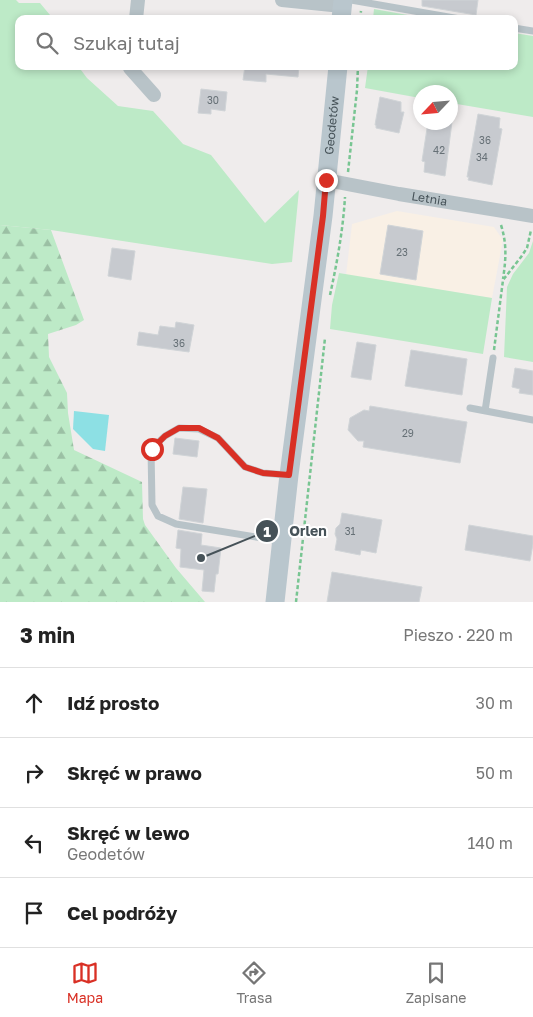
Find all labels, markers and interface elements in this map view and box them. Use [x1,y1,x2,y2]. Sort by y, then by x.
search box [15,15,518,70]
icon: search [33,29,61,57]
text: Szukaj tutaj [73,31,180,54]
north arrow [413,85,458,130]
house number: 30 [207,94,219,106]
street label: Geodetów [321,95,342,155]
house number: 36 [479,134,491,146]
house number: 42 [433,144,445,156]
house number: 34 [476,151,488,163]
route end [315,169,338,192]
street label: Letnia [410,188,448,209]
house number: 23 [396,246,408,258]
house number: 36 [173,337,185,349]
house number: 29 [402,427,414,439]
route start [141,438,164,461]
callout: Orlen [254,517,337,546]
text: 1 [263,522,271,540]
text: Orlen [289,522,327,539]
house number: 31 [345,525,355,537]
text: 3 min [20,622,75,648]
text: Pieszo · 220 m [403,625,513,645]
icon: ahead [20,689,48,717]
text: Idź prosto [67,691,159,714]
text: 30 m [476,693,513,713]
icon: right [20,759,48,787]
text: Skręć w prawo [67,761,202,784]
text: 50 m [476,763,513,783]
text: Skręć w lewo [67,821,190,844]
icon: left [20,829,48,857]
text: 140 m [467,833,513,853]
text: Geodetów [67,844,145,864]
icon: arrive [20,899,48,927]
text: Cel podróży [67,901,177,924]
tab: Mapa [67,959,103,1006]
tab: Trasa [236,959,272,1006]
tab: Zapisane [406,959,466,1006]

